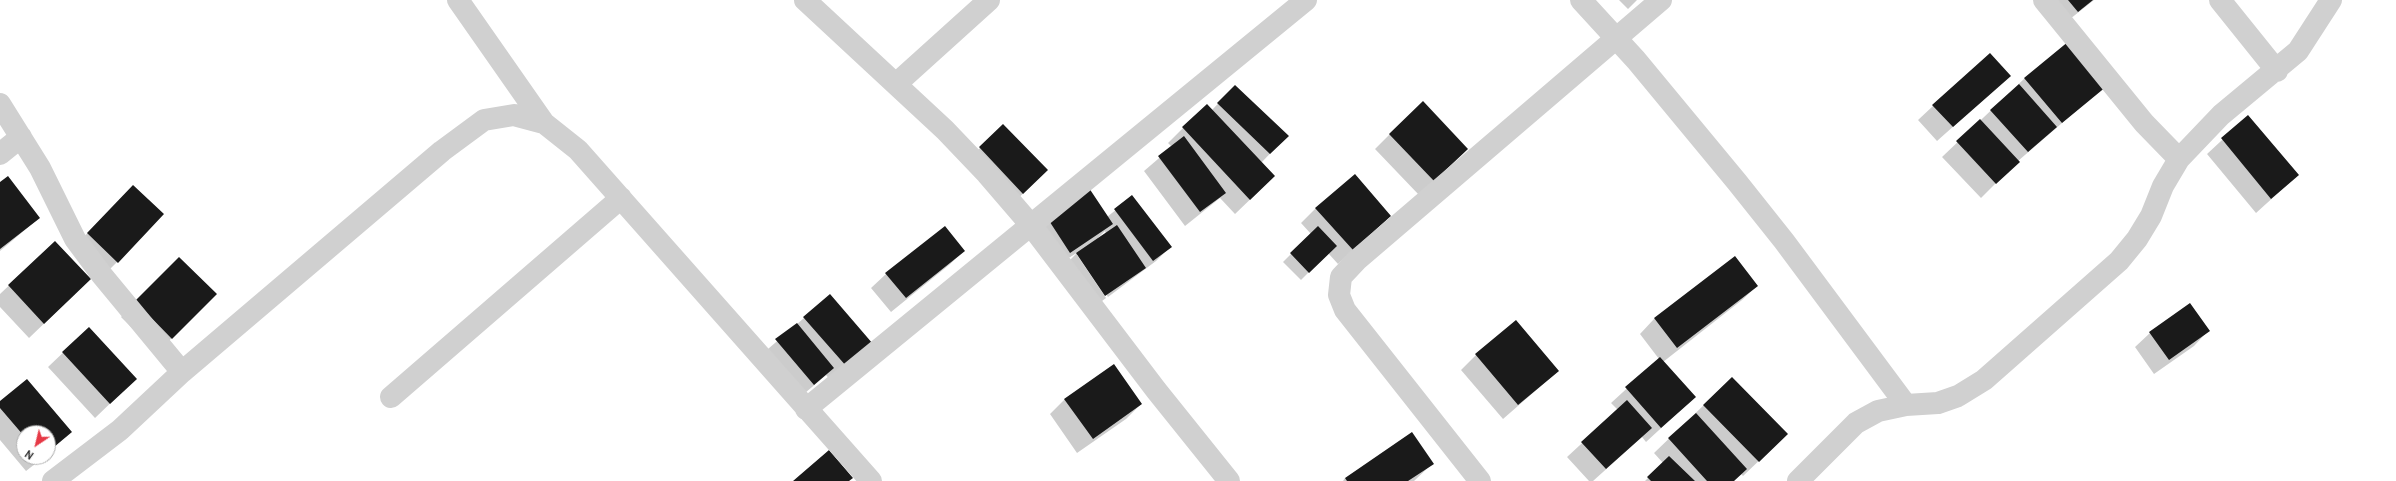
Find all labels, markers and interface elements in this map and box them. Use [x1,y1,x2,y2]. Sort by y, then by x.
north arrow [16,425,56,465]
text: N [22,446,37,462]

